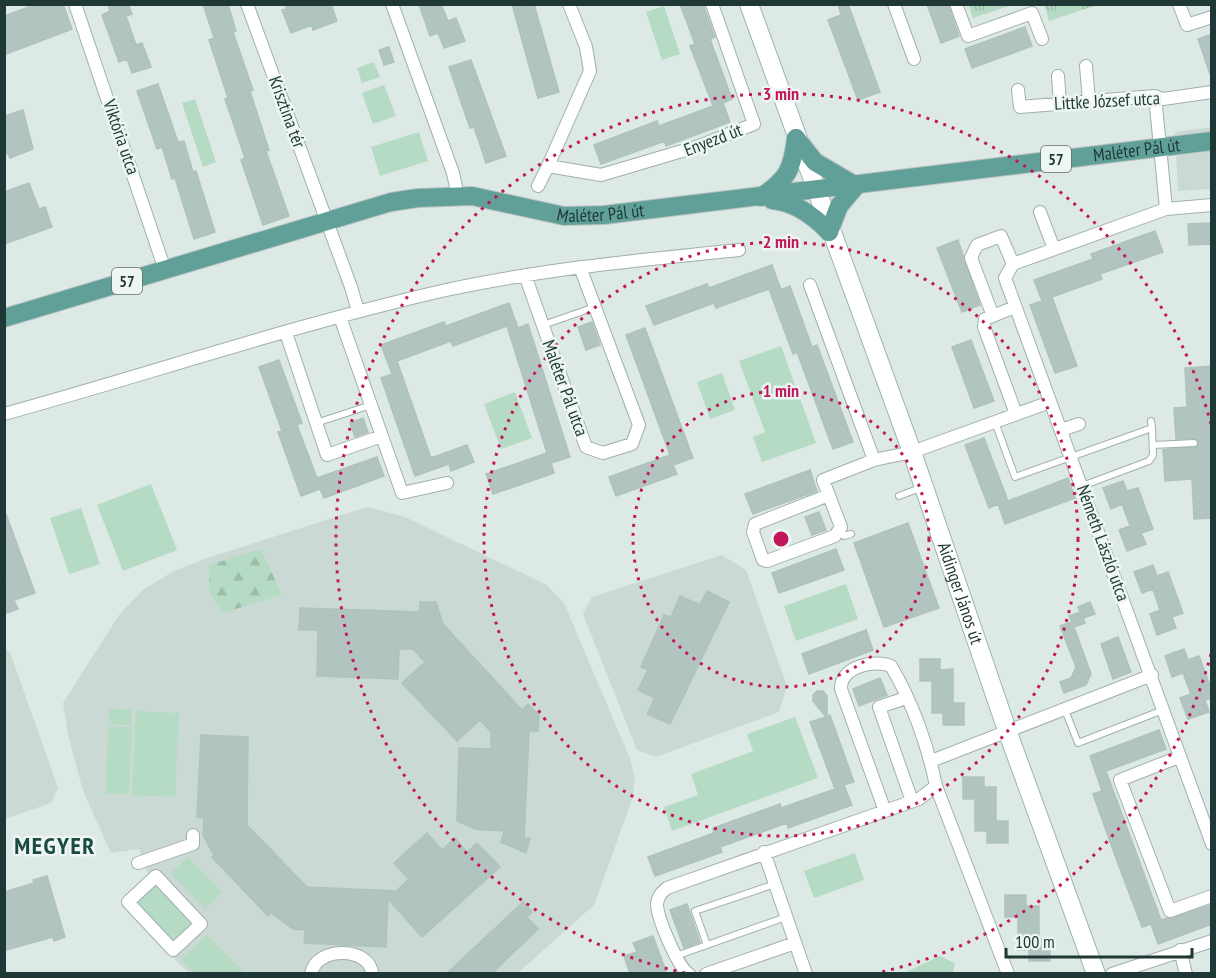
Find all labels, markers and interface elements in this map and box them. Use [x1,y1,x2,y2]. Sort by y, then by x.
street label: Krisztina tér [264,73,311,151]
text: 3 min [763,82,799,105]
street label: Littke József utca [1053,86,1160,115]
street label: Viktória utca [98,95,145,177]
street label: Enyezd út [680,118,745,161]
street label: Maléter Pál út [1092,133,1181,166]
road number: 57 [1041,146,1071,172]
street label: Maléter Pál út [555,198,645,228]
text: 2 min [763,230,799,253]
road number: 57 [112,268,142,294]
street label: Maléter Pál utca [537,337,594,439]
text: 1 min [763,379,799,402]
street label: Németh László utca [1072,481,1135,604]
centre of rings [771,529,791,549]
street label: Aidinger János út [933,539,989,647]
district label: MEGYER [14,830,96,861]
scale bar [1006,921,1192,959]
text: 100 m [1015,930,1055,953]

